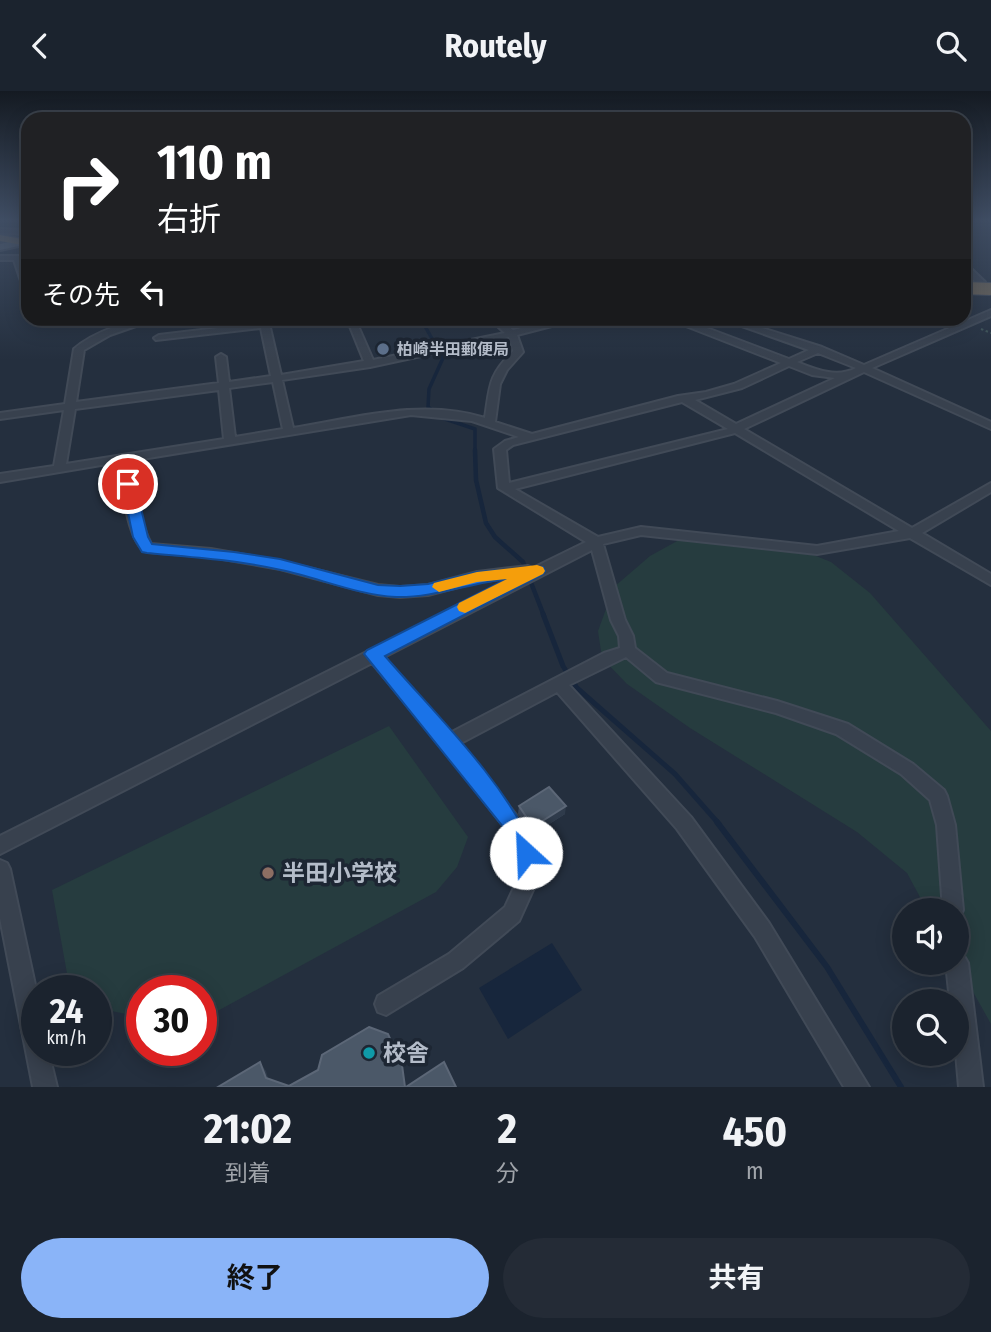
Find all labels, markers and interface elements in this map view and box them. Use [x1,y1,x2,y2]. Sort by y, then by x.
icon: back [21,27,59,65]
text: Routely [445,27,546,65]
icon: search [932,27,970,65]
text: 110 m [157,133,272,192]
icon: right [42,140,133,231]
text: 右折 [157,200,221,238]
icon: left [134,273,172,311]
text: その先 [42,280,120,311]
place label: 柏崎半田郵便局 [397,340,509,359]
marker: 柏崎半田郵便局 [375,341,391,357]
pin [98,454,158,514]
icon: arrive [109,465,147,503]
position arrow [489,816,563,890]
place label: 半田小学校 [282,859,397,887]
marker: 半田小学校 [260,865,276,881]
map controls [892,898,969,1066]
button: sound [892,898,969,975]
speed limit sign: 30 [126,975,217,1066]
button: search [892,989,969,1066]
text: 24 [50,990,83,1032]
text: km/h [46,1027,87,1049]
place label: 校舎 [383,1039,429,1067]
marker: 校舎 [361,1045,377,1061]
text: 21:02 [204,1104,292,1154]
text: 2 [497,1104,517,1154]
text: 450 [722,1107,787,1157]
text: m [746,1157,764,1185]
text: 到着 [225,1159,271,1187]
text: 分 [496,1159,519,1187]
button: 終了 [21,1238,489,1318]
button: 共有 [503,1238,970,1318]

